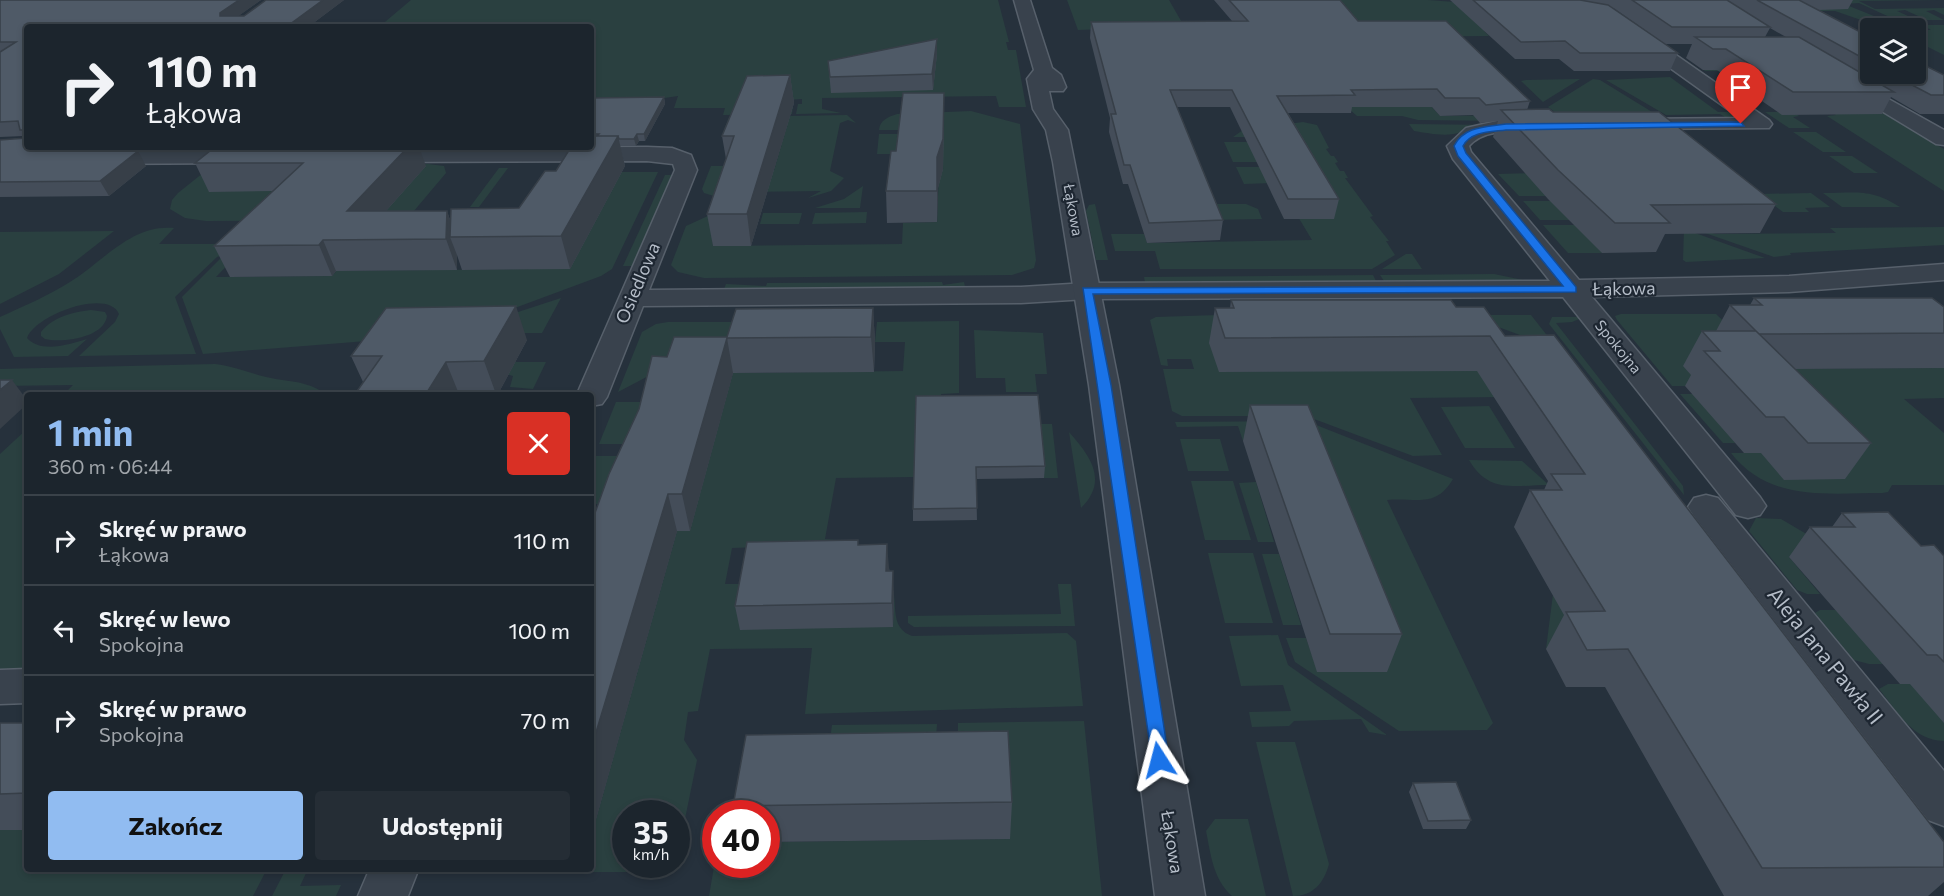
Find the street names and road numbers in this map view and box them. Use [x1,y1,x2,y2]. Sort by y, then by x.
street label: Łąkowa [1060,181,1087,237]
street label: Osiedlowa [610,239,664,327]
street label: Łąkowa [1591,276,1656,300]
street label: Spokojna [1592,316,1646,377]
street label: Aleja Jana Pawła II [1763,581,1889,729]
street label: Łąkowa [1157,808,1189,875]

